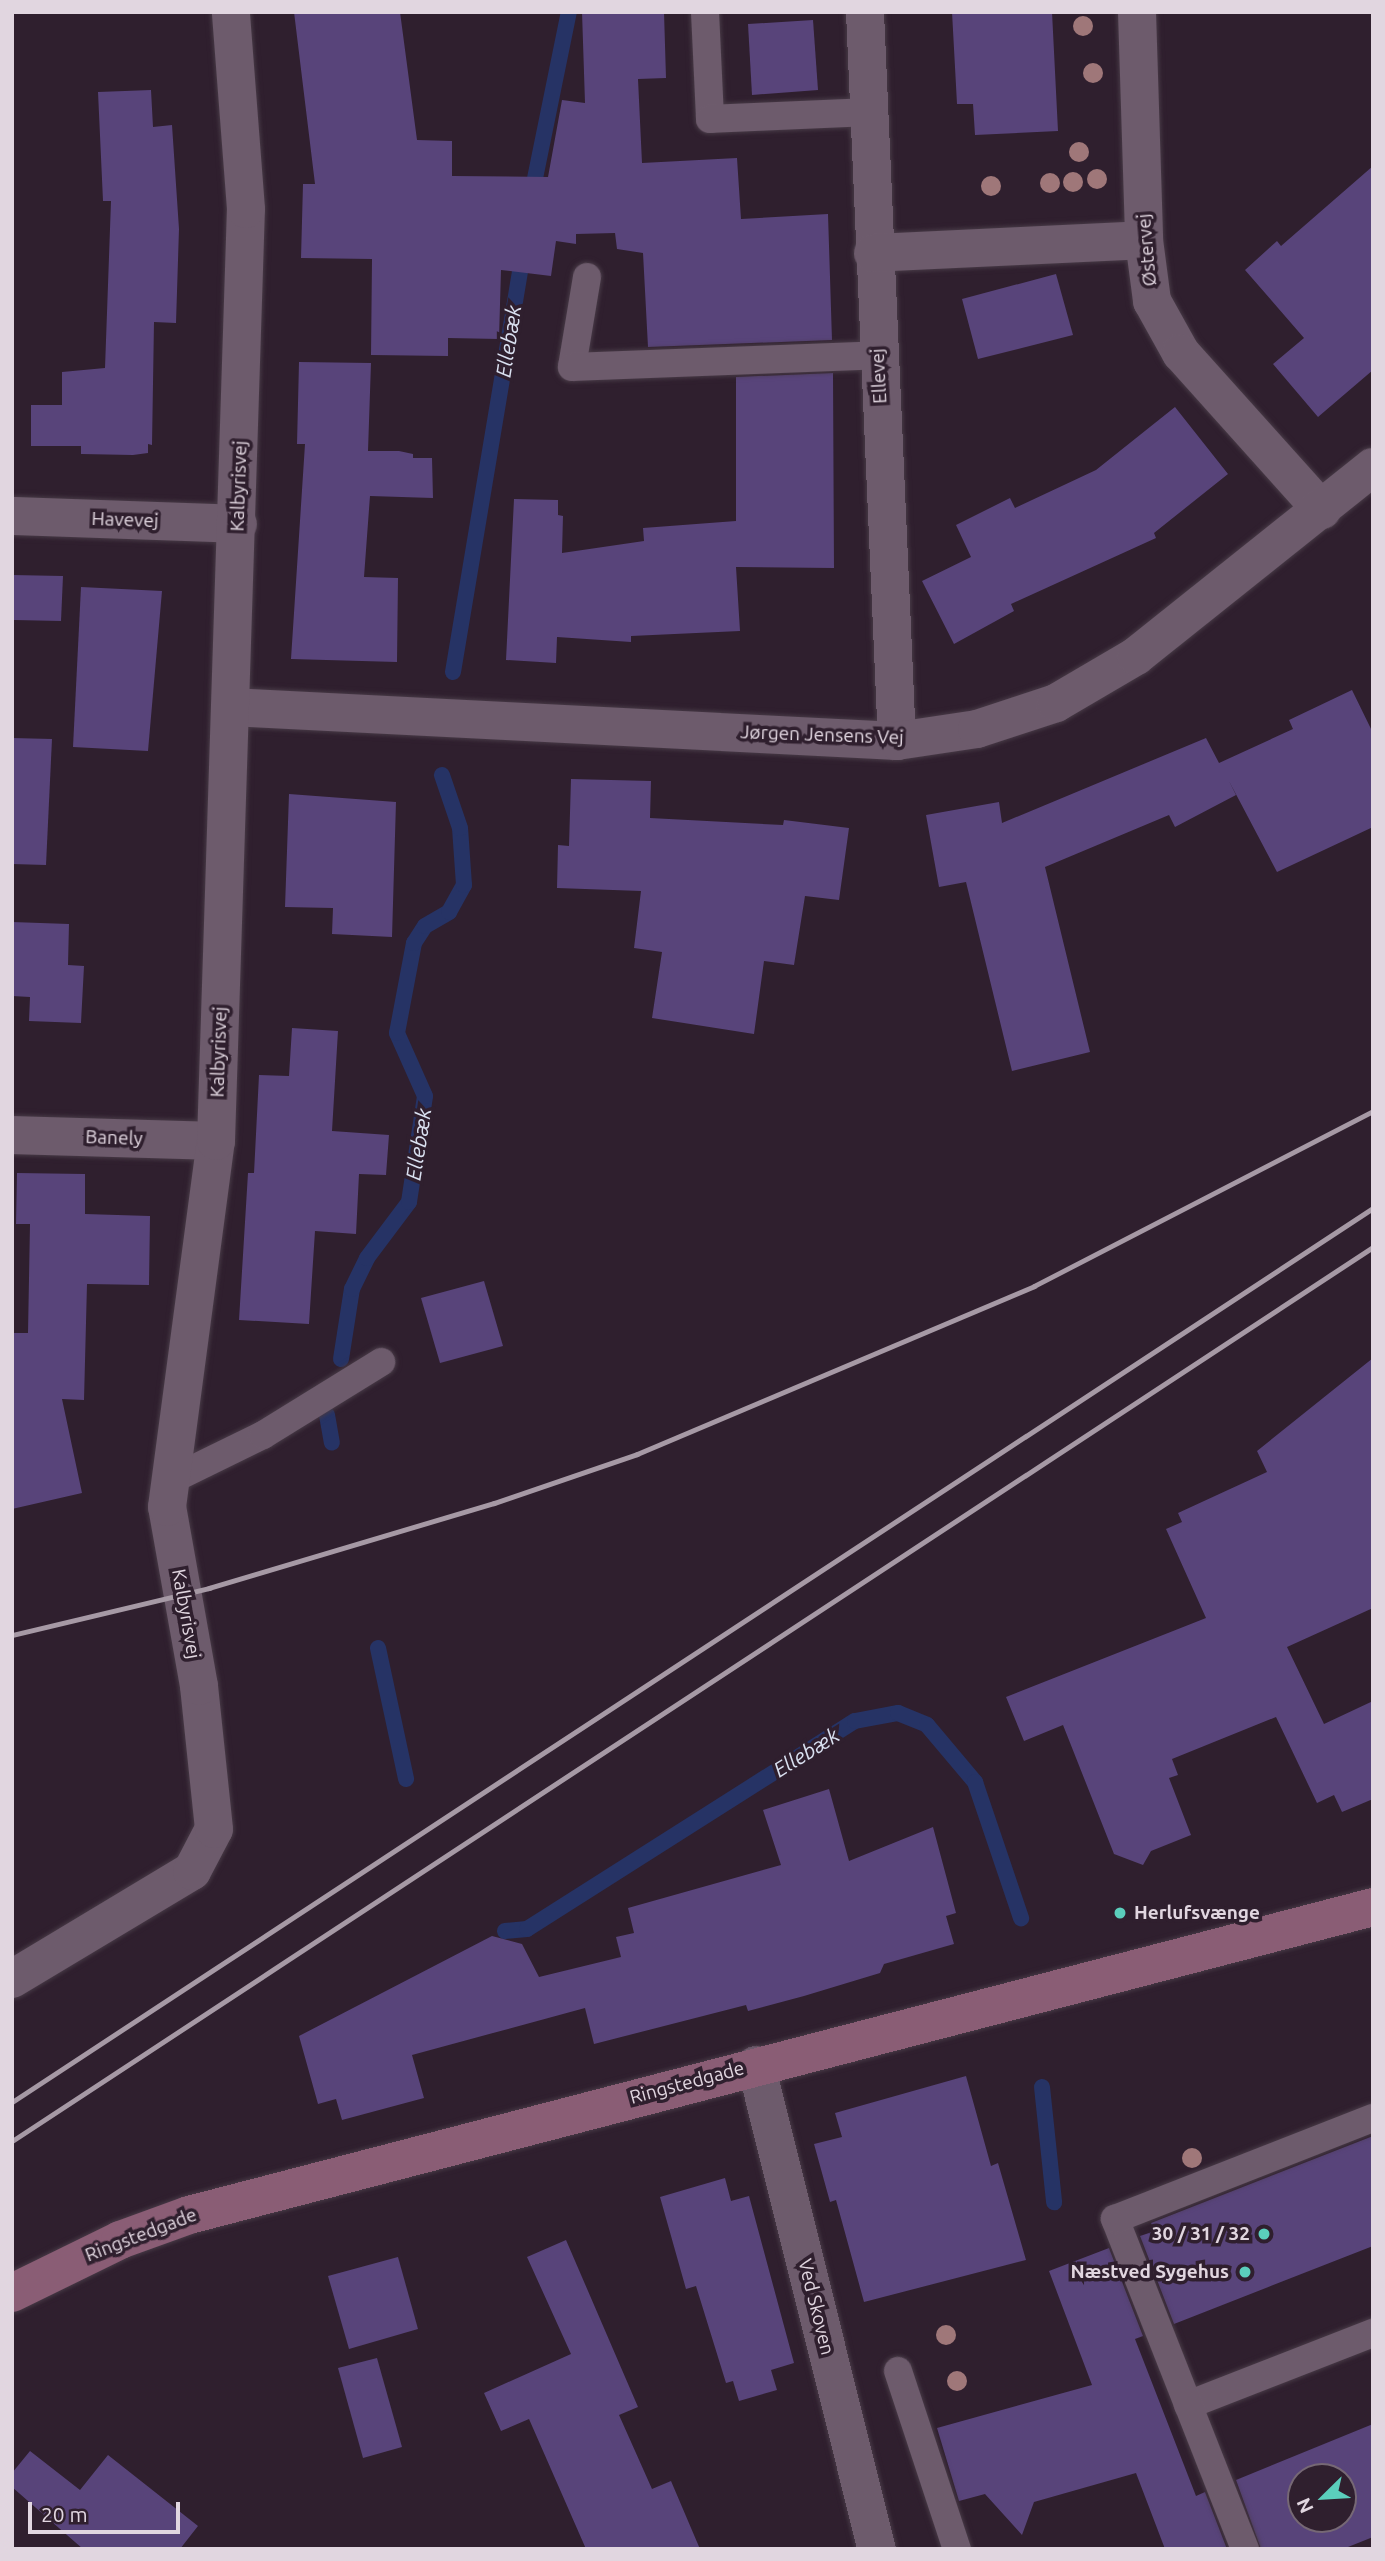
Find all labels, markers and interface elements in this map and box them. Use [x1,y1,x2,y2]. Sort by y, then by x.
street label: Østervej [1132,213,1162,287]
water label: Ellebæk [490,303,526,379]
street label: Ellevej [866,348,892,404]
street label: Kalbyrisvej [226,440,252,532]
street label: Havevej [91,507,159,533]
street label: Jørgen Jensens Vej [740,721,904,749]
street label: Kalbyrisvej [206,1006,232,1098]
water label: Ellebæk [400,1106,436,1182]
street label: Banely [85,1126,143,1150]
street label: Kalbyrisvej [167,1567,205,1661]
water label: Ellebæk [768,1722,844,1782]
place label: Herlufsvænge [1134,1902,1260,1924]
marker: Herlufsvænge [1112,1905,1128,1921]
street label: Ringstedgade [627,2057,747,2109]
street label: Ringstedgade [82,2203,200,2267]
place label: 30 / 31 / 32 [1152,2223,1250,2245]
marker: 30 / 31 / 32 [1256,2226,1272,2242]
street label: Ved Skoven [793,2257,839,2357]
place label: Næstved Sygehus [1070,2261,1229,2283]
marker: Næstved Sygehus [1235,2262,1255,2282]
north arrow [1287,2463,1357,2533]
scale bar [32,2488,184,2532]
text: N [1292,2495,1318,2517]
text: 20 m [41,2502,88,2526]

